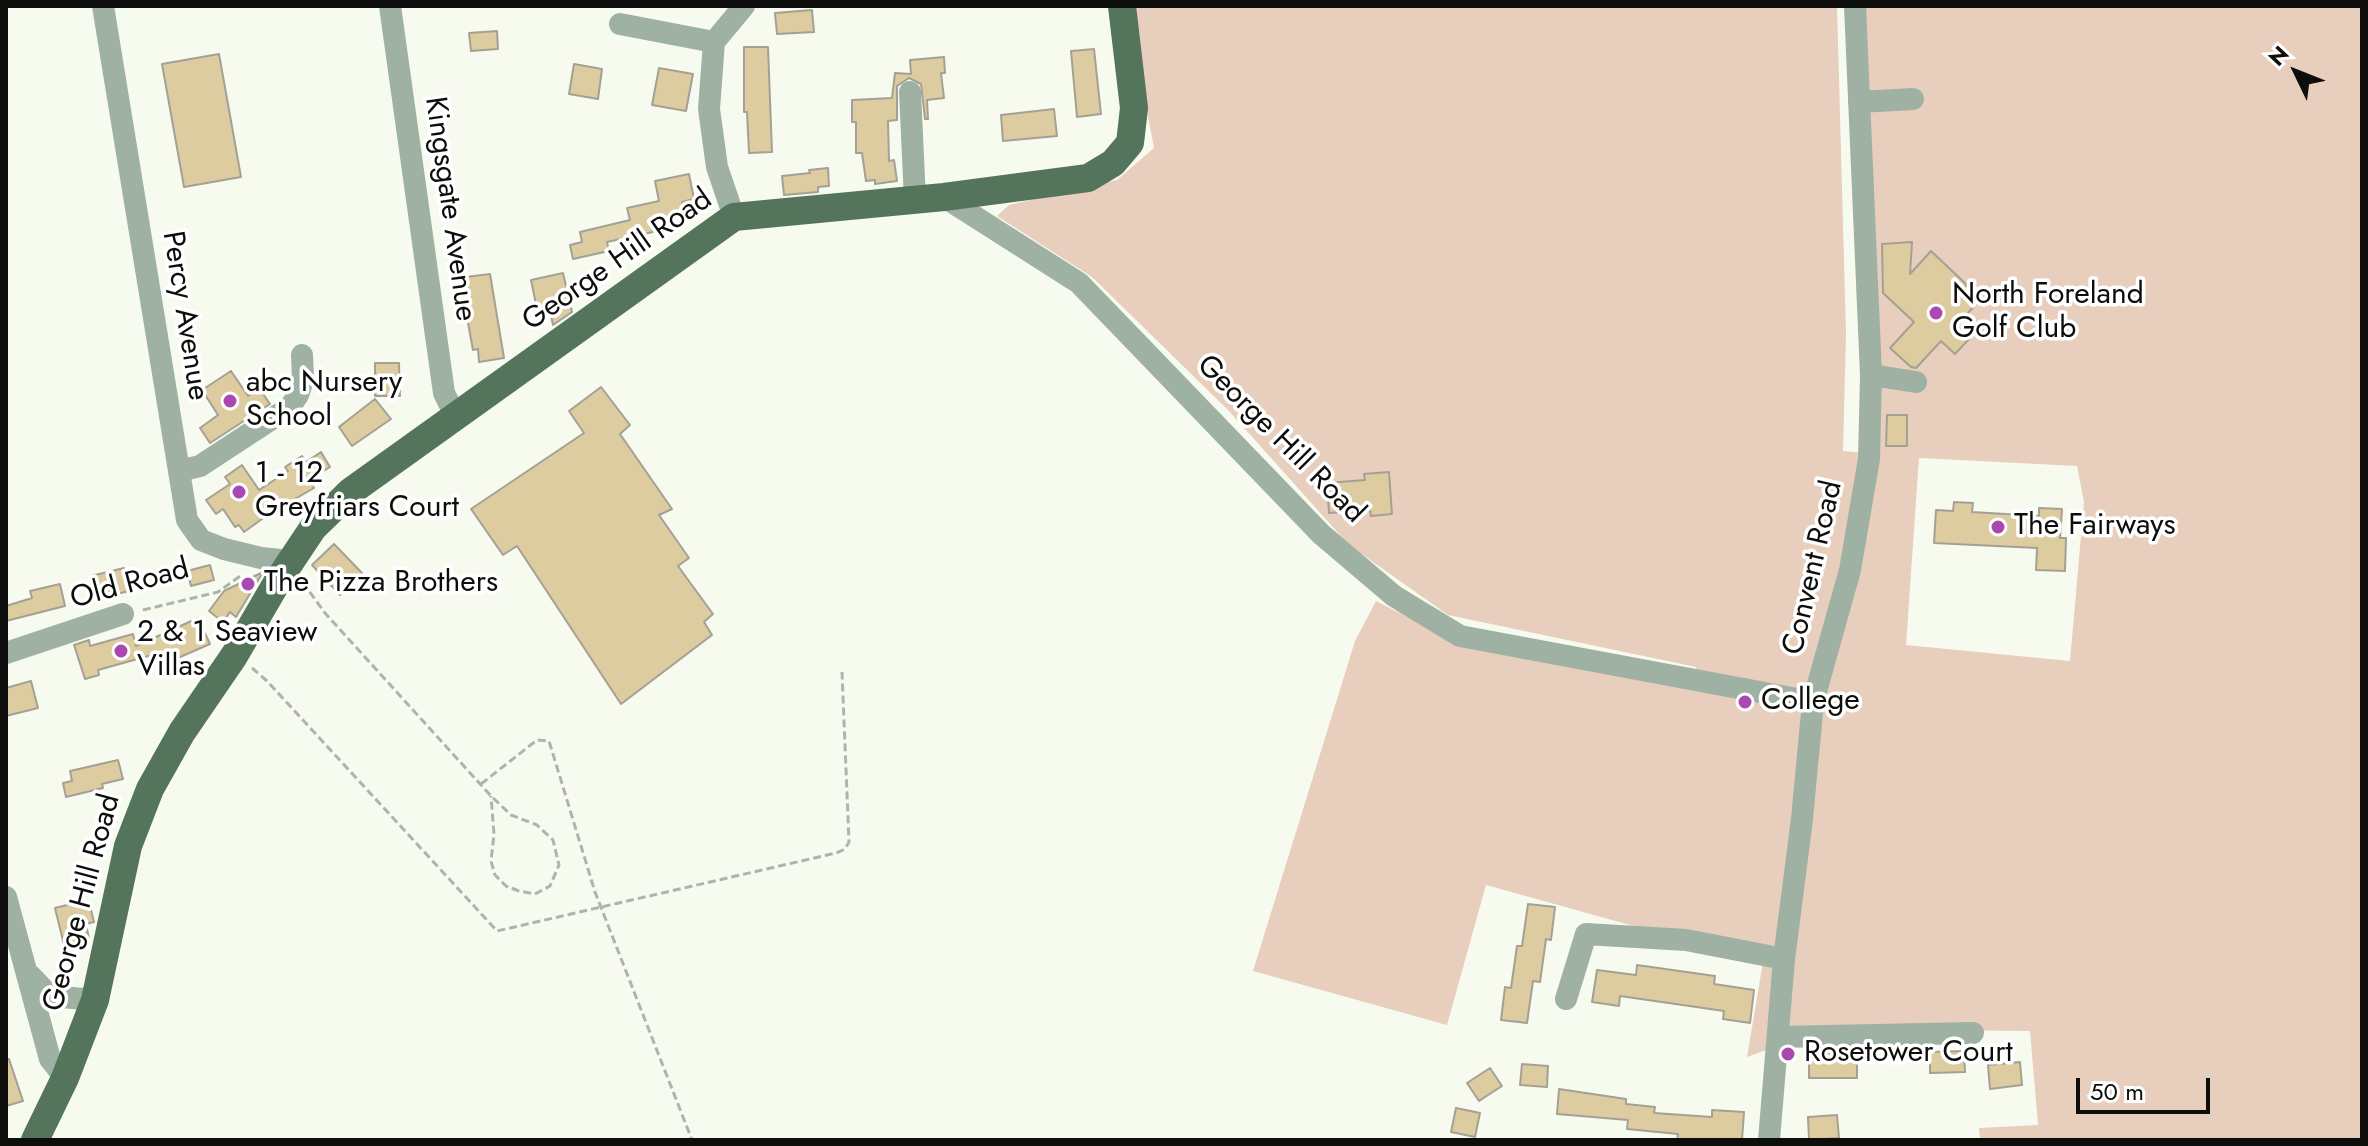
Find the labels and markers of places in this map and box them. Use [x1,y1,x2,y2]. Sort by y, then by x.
place label: North Foreland Golf Club [1952,278,2144,348]
marker: North Foreland Golf Club [1927,304,1945,322]
place label: abc Nursery School [246,366,402,436]
marker: abc Nursery School [221,392,239,410]
place label: 1 - 12 Greyfriars Court [255,457,459,528]
marker: 1 - 12 Greyfriars Court [230,483,248,501]
place label: The Fairways [2014,509,2176,545]
marker: The Fairways [1989,518,2007,536]
place label: The Pizza Brothers [264,566,498,602]
marker: The Pizza Brothers [239,575,257,593]
place label: 2 & 1 Seaview Villas [137,616,317,686]
marker: 2 & 1 Seaview Villas [112,642,130,660]
place label: College [1761,684,1860,720]
marker: College [1736,693,1754,711]
place label: Rosetower Court [1804,1036,2013,1072]
marker: Rosetower Court [1779,1045,1797,1063]

